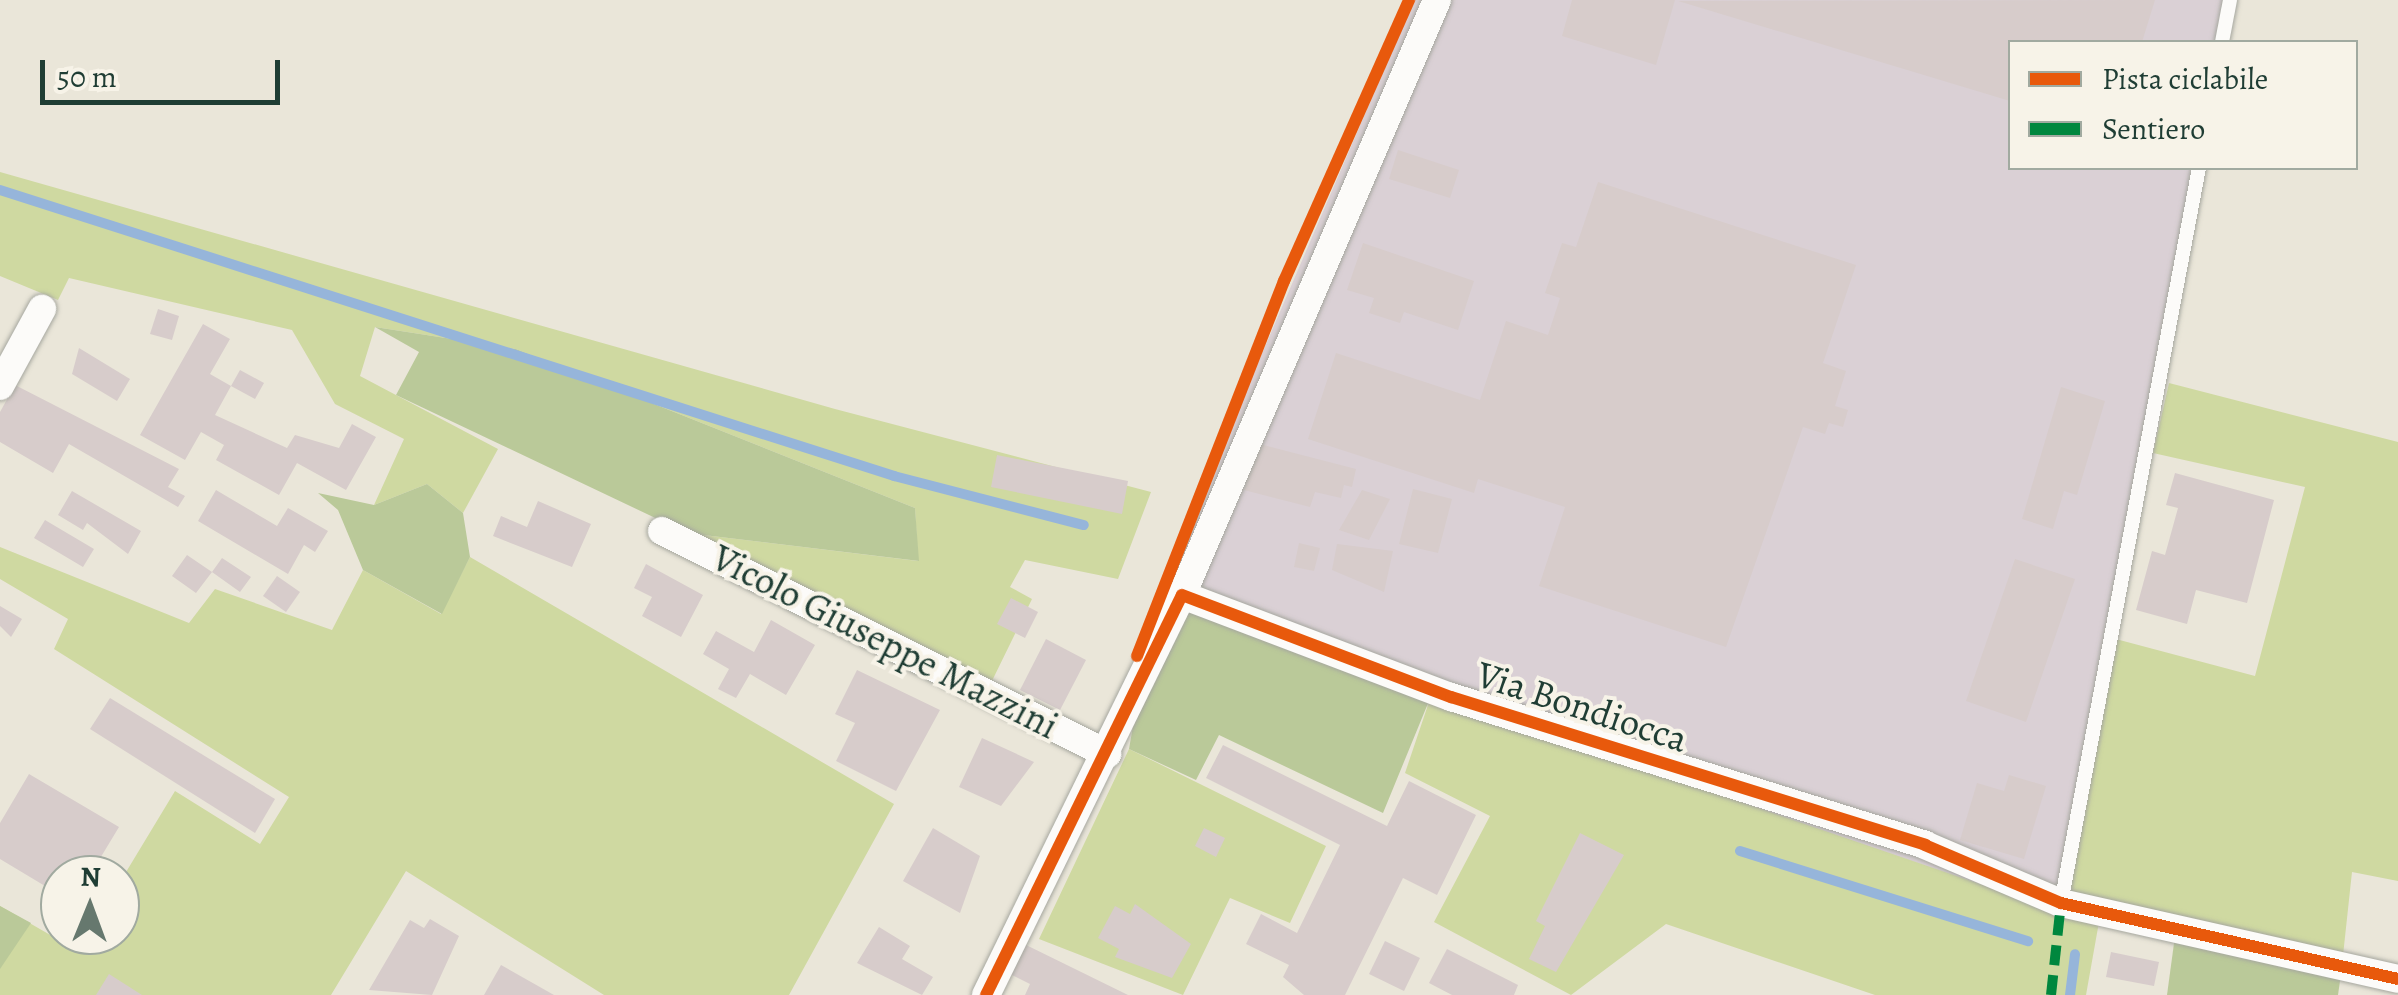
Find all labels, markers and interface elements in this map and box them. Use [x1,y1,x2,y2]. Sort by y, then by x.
scale bar [45,40,285,102]
legend [2008,40,2358,170]
text: 50 m [57,57,117,97]
text: Pista ciclabile [2102,59,2268,99]
text: Sentiero [2102,109,2205,149]
street label: Vicolo Giuseppe Mazzini [704,535,1066,749]
street label: Via Bondiocca [1471,652,1693,762]
north arrow [40,855,140,955]
text: N [80,858,101,896]

